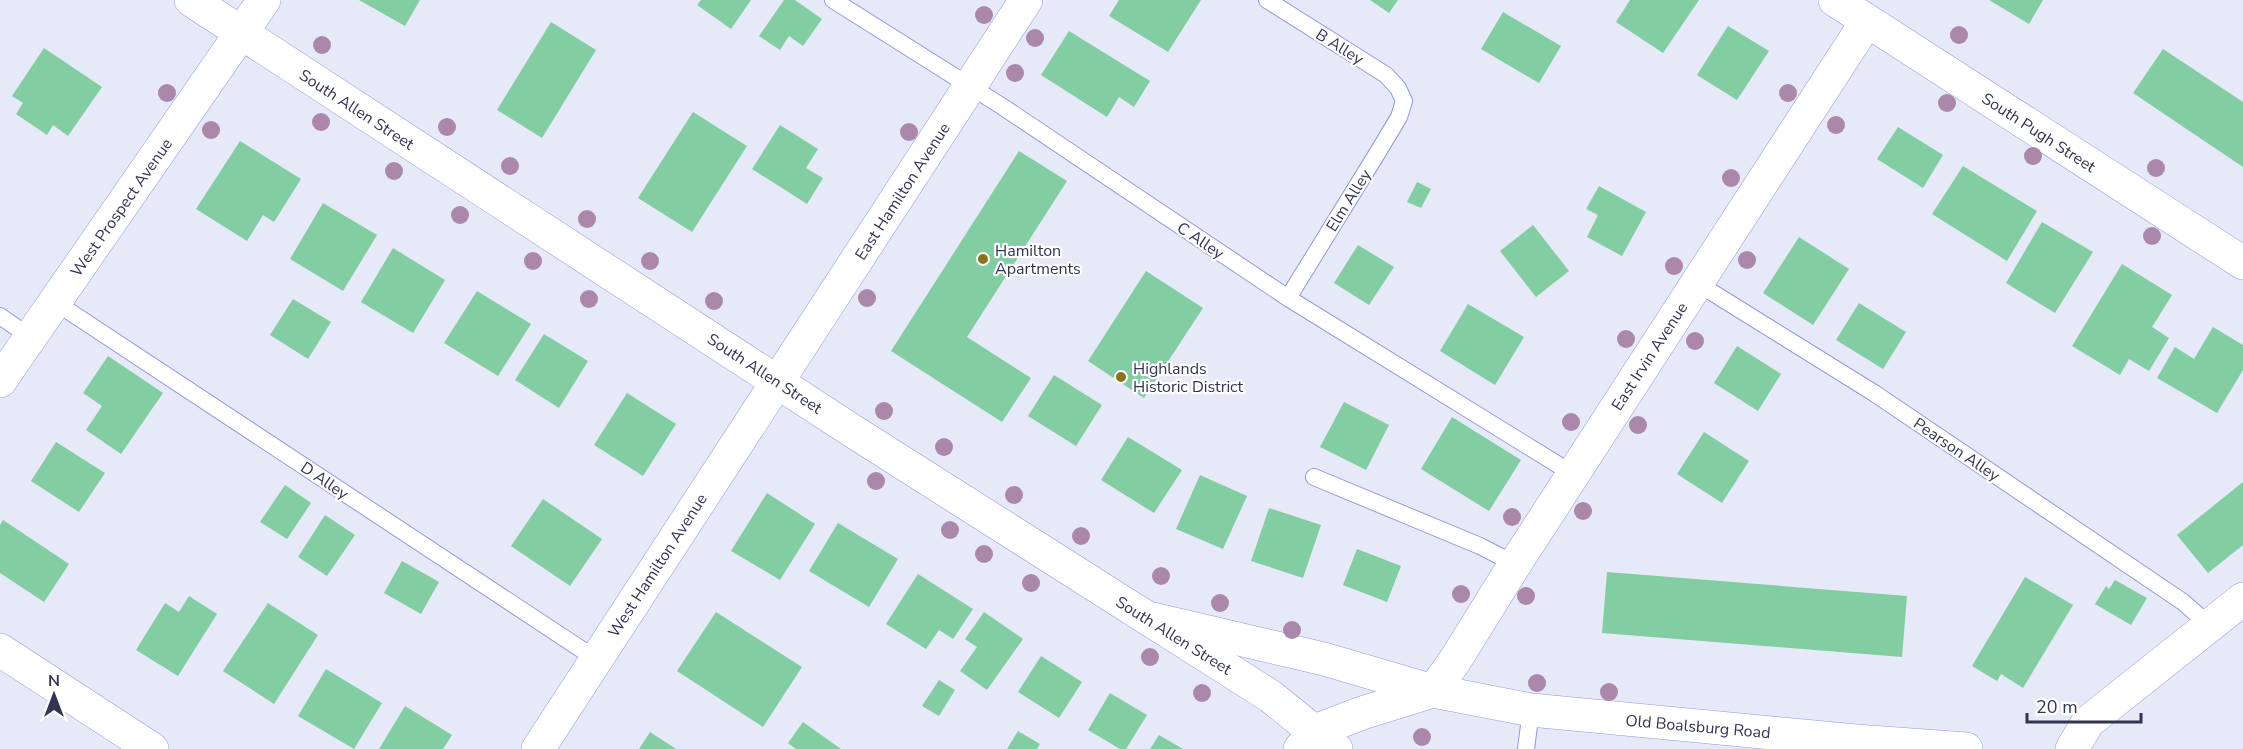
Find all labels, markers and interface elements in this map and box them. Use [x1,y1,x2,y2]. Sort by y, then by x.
street label: B Alley [1311,24,1368,71]
street label: South Allen Street [295,64,419,155]
street label: South Pugh Street [1977,88,2100,178]
street label: East Hamilton Avenue [850,119,956,265]
street label: West Prospect Avenue [66,134,178,281]
street label: Elm Alley [1321,165,1377,236]
street label: C Alley [1172,217,1229,265]
place label: Hamilton Apartments [995,240,1081,280]
marker: Hamilton Apartments [976,252,990,266]
street label: East Irvin Avenue [1607,298,1693,415]
street label: South Allen Street [703,328,827,419]
place label: Highlands Historic District [1133,358,1244,398]
marker: Highlands Historic District [1114,370,1128,384]
street label: Pearson Alley [1909,413,2005,487]
street label: D Alley [296,457,353,505]
street label: West Hamilton Avenue [603,489,713,642]
street label: South Allen Street [1111,591,1236,681]
north arrow [24,665,84,725]
text: N [48,670,60,692]
scale bar [2027,686,2141,724]
text: 20 m [2036,695,2078,719]
street label: Old Boalsburg Road [1624,710,1771,744]

